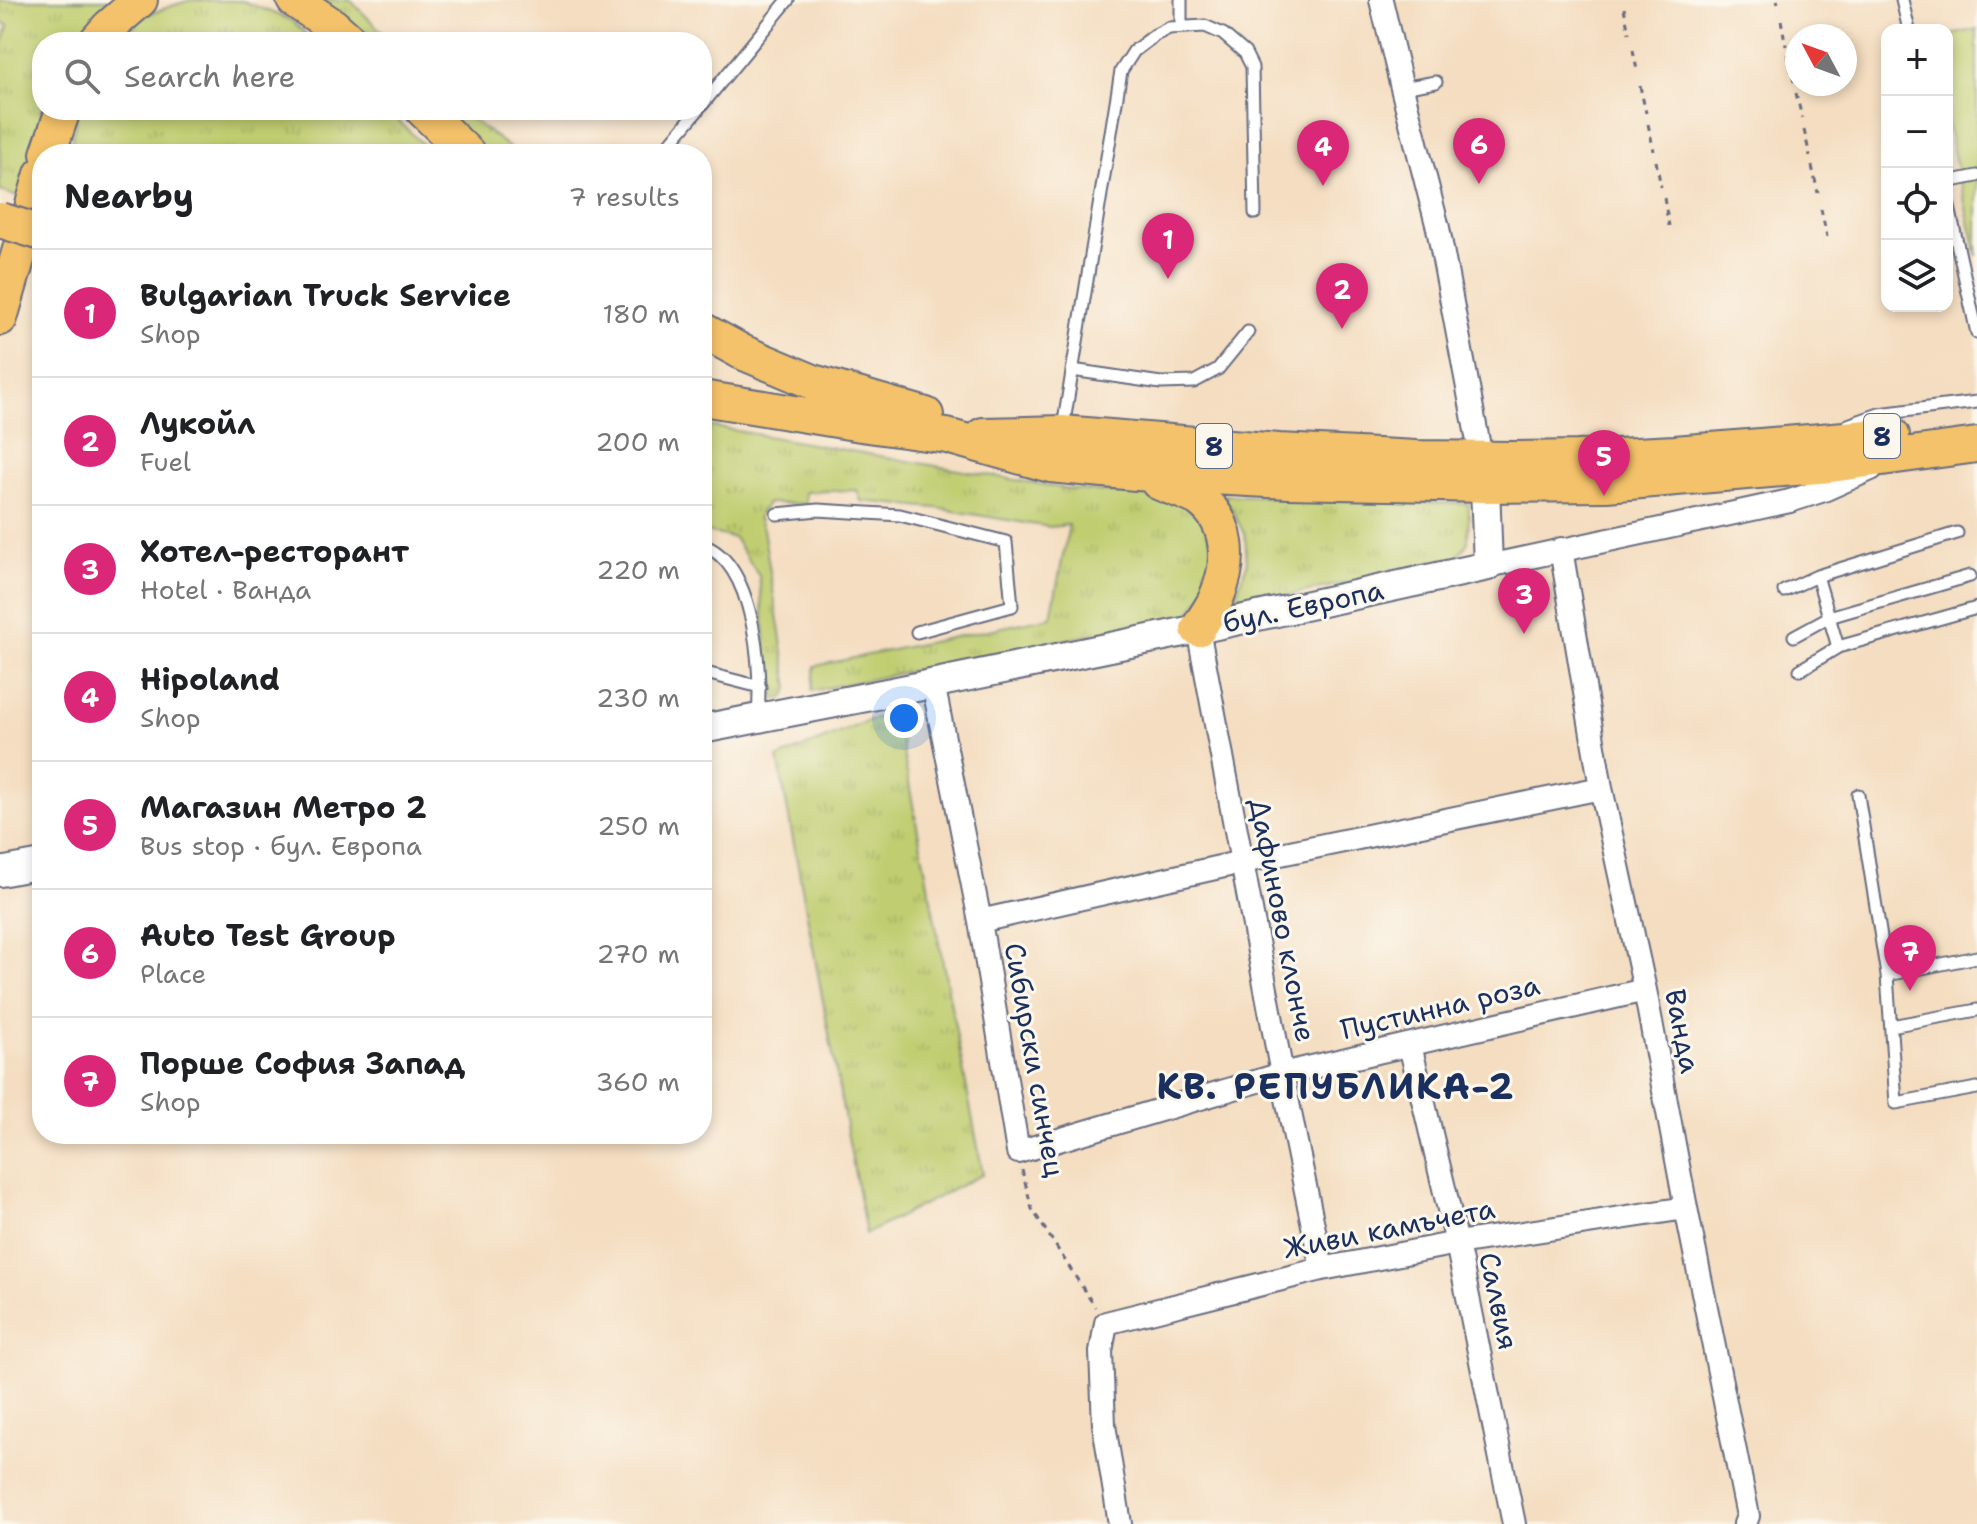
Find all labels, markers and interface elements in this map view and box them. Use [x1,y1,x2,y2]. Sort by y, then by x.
north arrow [1785,24,1857,96]
map controls [1881,24,1953,312]
button: + [1881,24,1953,96]
search box [32,32,712,120]
icon: search [60,54,104,98]
text: Search here [124,56,295,97]
button: − [1881,96,1953,168]
pin: 6 [1453,118,1505,184]
pin: 4 [1297,120,1349,186]
button: locate [1881,168,1953,240]
text: Nearby [64,173,194,219]
text: 7 results [568,179,680,214]
pin: 1 [1142,213,1194,279]
button: layers [1881,240,1953,312]
pin: 2 [1316,263,1368,329]
text: Bulgarian Truck Service [140,275,511,316]
text: 1 [84,296,96,331]
text: 180 m [602,296,680,331]
text: Shop [140,316,201,351]
text: Лукойл [140,403,255,444]
road number: 8 [1864,414,1900,458]
text: 2 [81,424,99,459]
text: 200 m [595,424,680,459]
road number: 8 [1196,424,1232,468]
pin: 5 [1578,430,1630,496]
text: Fuel [140,444,191,479]
text: Хотел-ресторант [140,531,409,572]
text: 3 [81,552,99,587]
text: 220 m [596,552,680,587]
pin: 3 [1498,568,1550,634]
street label: бул. Европа [1219,570,1387,642]
text: Hotel · Ванда [140,572,311,607]
text: Hipoland [140,659,280,700]
text: 4 [81,680,99,715]
text: 230 m [596,680,680,715]
your location [884,698,924,738]
text: Shop [140,700,201,735]
text: Магазин Метро 2 [140,787,427,828]
street label: Дафиново клонче [1241,795,1325,1045]
text: 5 [82,808,98,843]
text: 250 m [597,808,680,843]
text: Bus stop · бул. Европа [140,828,422,863]
text: Auto Test Group [140,915,395,956]
pin: 7 [1884,925,1936,991]
text: 6 [81,936,99,971]
text: 270 m [597,936,680,971]
street label: Сибирски синчец [996,940,1074,1180]
text: Place [140,956,206,991]
street label: Пустинна роза [1337,966,1543,1048]
street label: Ванда [1656,986,1710,1076]
text: Порше София Запад [140,1043,465,1084]
district label: КВ. РЕПУБЛИКА-2 [1156,1062,1516,1111]
text: 7 [81,1064,99,1099]
text: 360 m [595,1064,680,1099]
text: Shop [140,1084,201,1119]
street label: Живи камъчета [1280,1189,1498,1267]
street label: Салвия [1470,1249,1528,1353]

